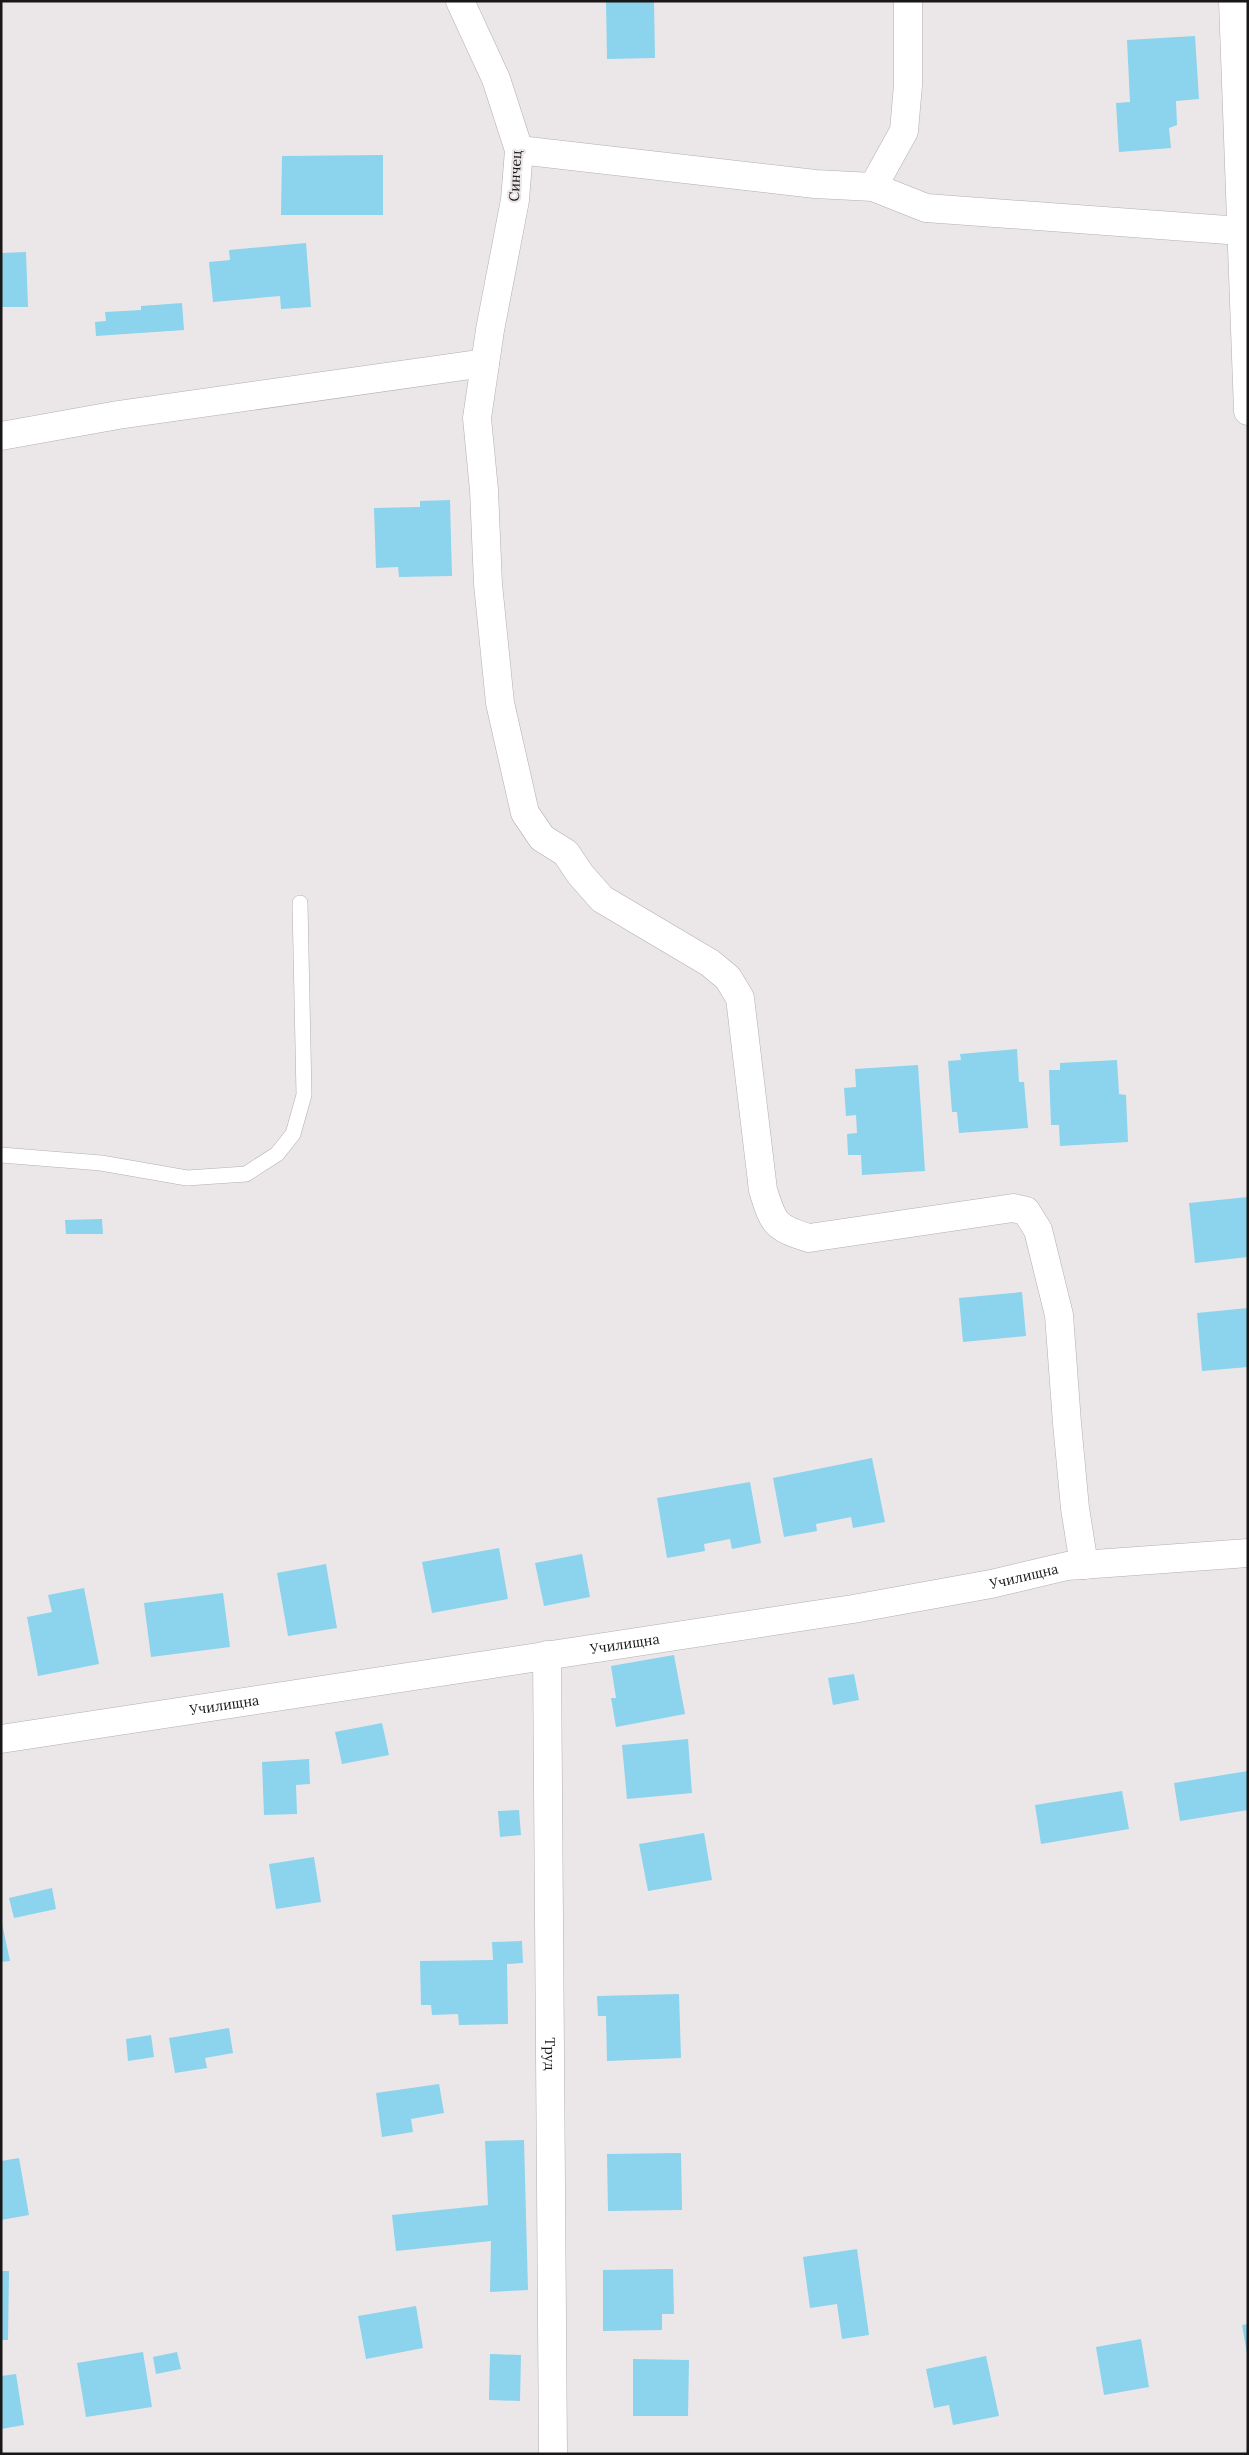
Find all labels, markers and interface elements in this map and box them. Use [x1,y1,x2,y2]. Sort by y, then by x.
street label: Синчец [505,150,525,202]
street label: Училищна [987,1559,1060,1593]
street label: Училищна [588,1630,661,1658]
street label: Училищна [188,1691,260,1719]
street label: Труд [541,2037,559,2071]

